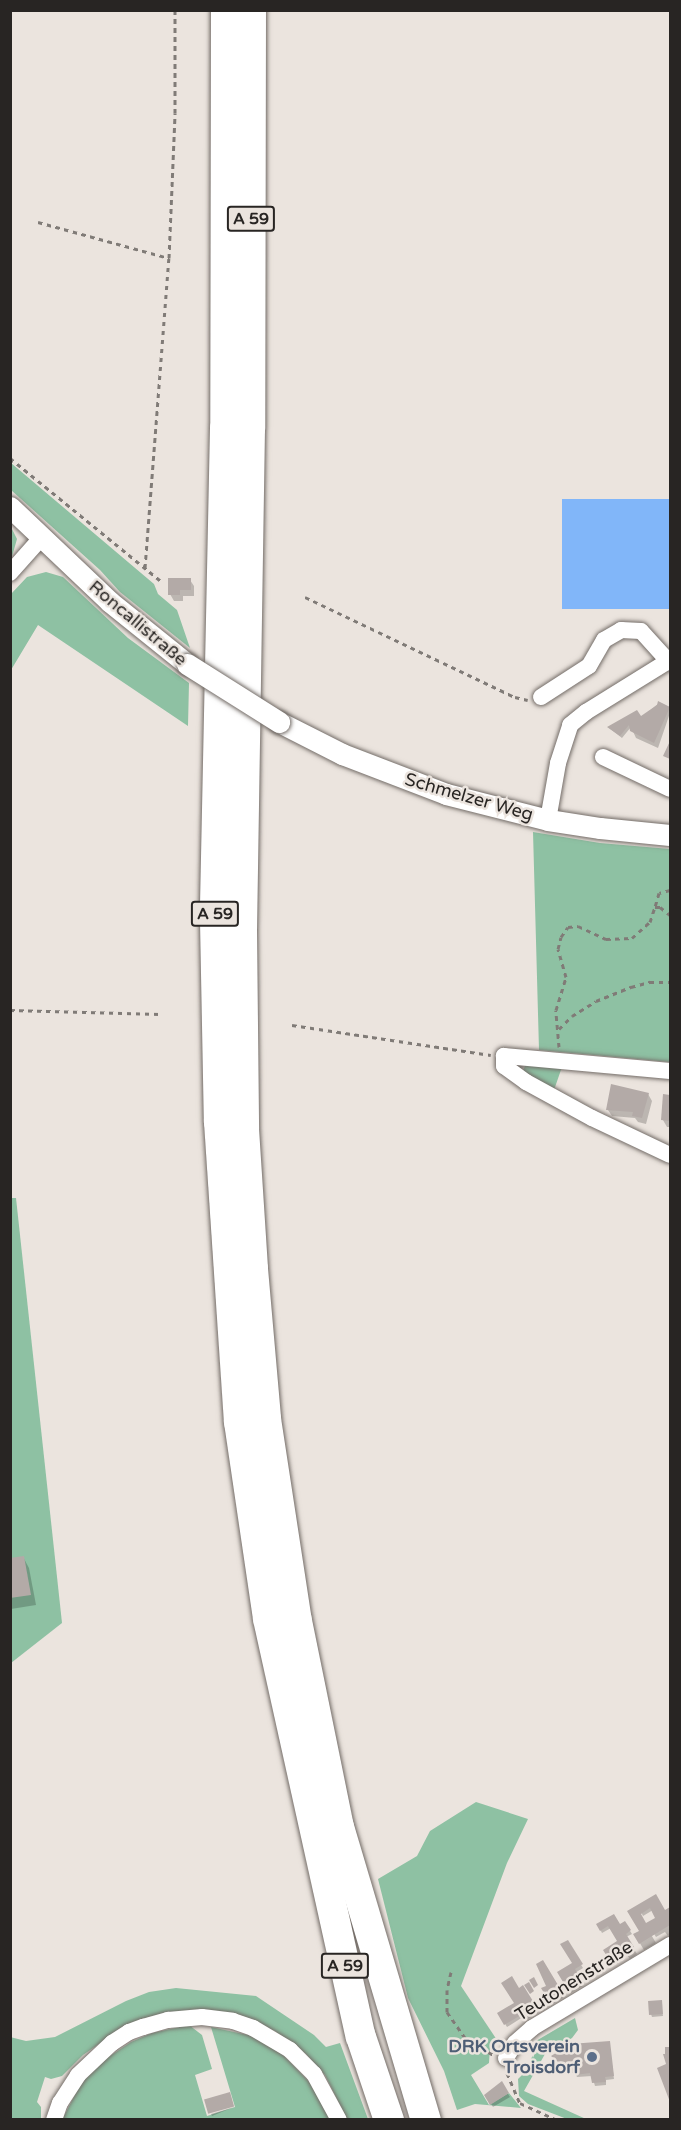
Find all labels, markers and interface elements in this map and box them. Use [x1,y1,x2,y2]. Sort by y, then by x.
road number: A 59 [226,206,276,232]
street label: Roncallistraße [85,576,191,670]
street label: Schmelzer Weg [402,768,536,826]
road number: A 59 [190,901,240,927]
street label: Teutonenstraße [511,1936,637,2026]
road number: A 59 [320,1953,370,1979]
place label: DRK Ortsverein Troisdorf [448,2036,580,2078]
marker: DRK Ortsverein Troisdorf [585,2050,599,2064]

